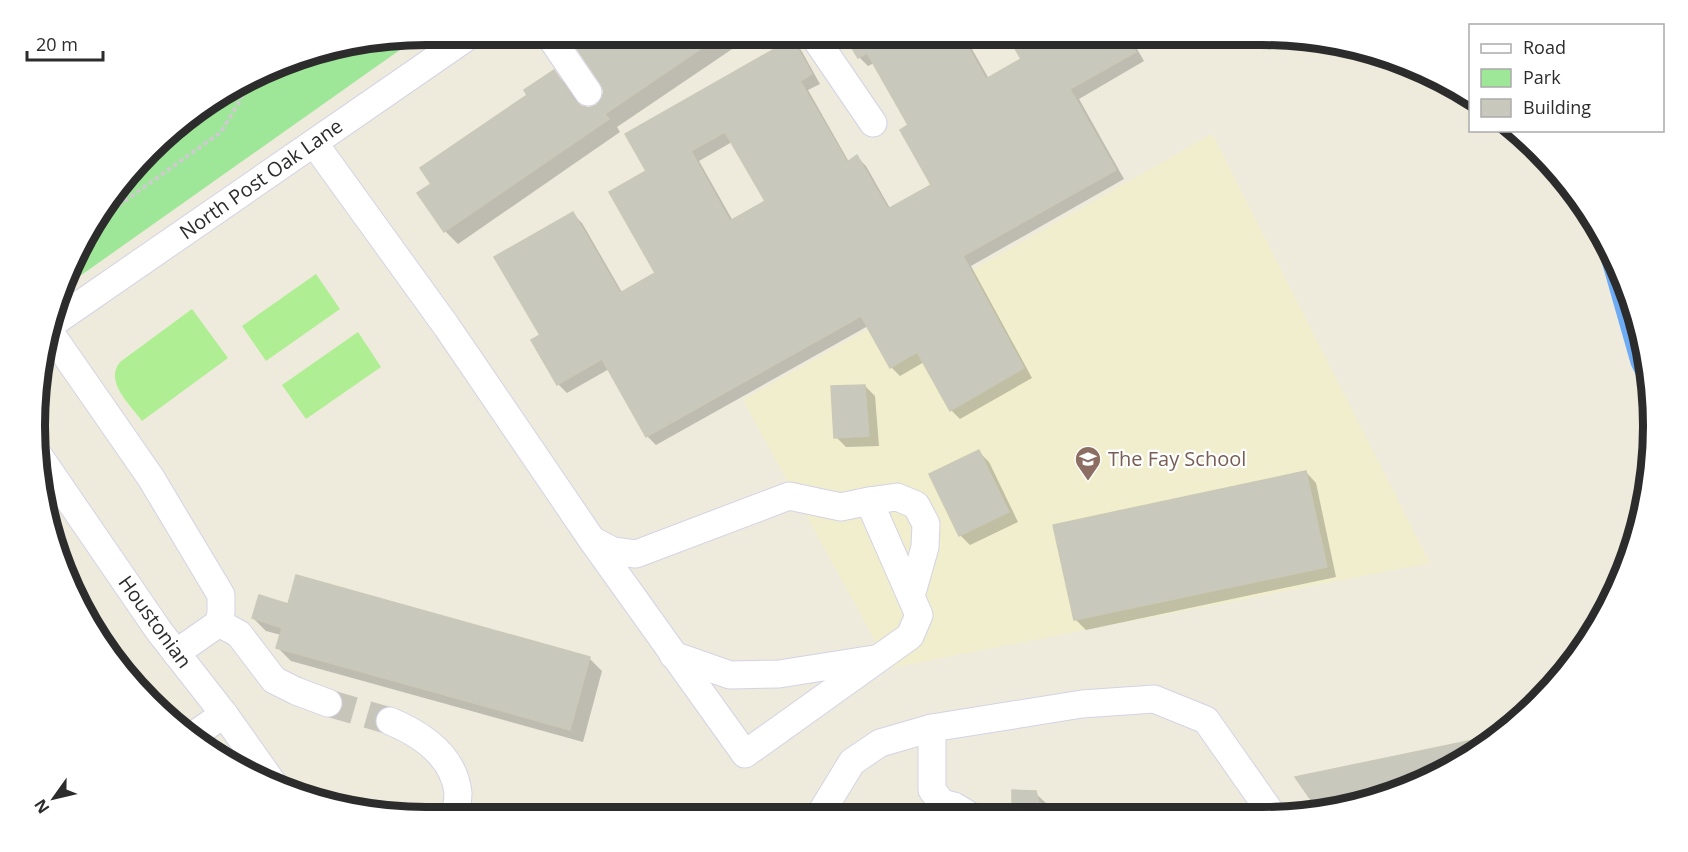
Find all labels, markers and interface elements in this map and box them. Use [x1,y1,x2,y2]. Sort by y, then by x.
scale bar [27,24,104,62]
legend [1469,24,1664,132]
text: 20 m [36,32,78,56]
text: Road [1523,35,1566,59]
text: Park [1523,65,1561,89]
text: Building [1523,95,1591,119]
street label: North Post Oak Lane [174,112,348,245]
school or university icon: The Fay School [1073,444,1103,482]
place label: The Fay School [1108,445,1246,472]
street label: Houstonian [113,570,198,674]
north arrow [24,768,84,828]
text: N [29,795,54,818]

